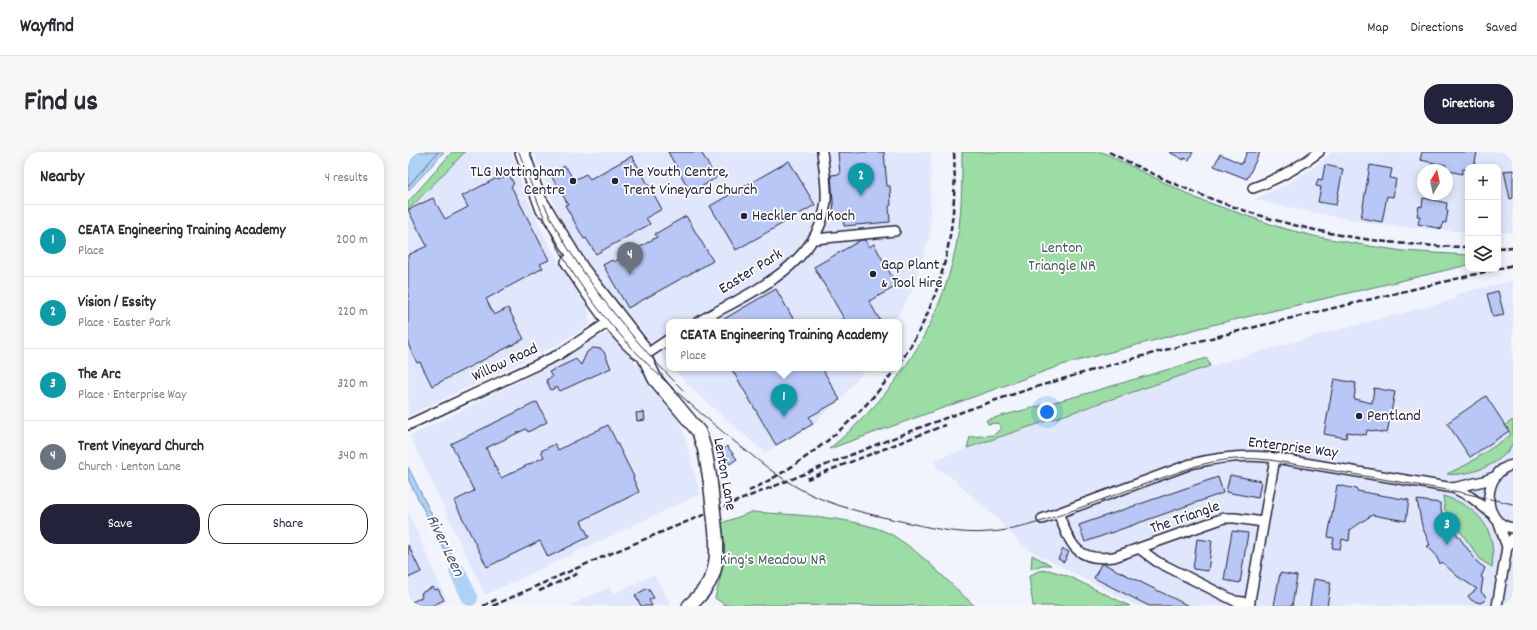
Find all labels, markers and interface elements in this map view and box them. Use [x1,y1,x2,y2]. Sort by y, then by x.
text: Wayfind [20,14,74,41]
text: Map [1367,18,1389,38]
text: Directions [1411,18,1464,38]
text: Saved [1486,18,1517,38]
text: Find us [24,84,98,124]
button: Directions [1424,84,1513,124]
place label: TLG Nottingham Centre [470,161,565,202]
place label: The Youth Centre, Trent Vineyard Church [623,161,757,202]
pin: 2 [848,163,874,196]
north arrow [1417,164,1453,200]
map controls [1465,164,1501,272]
button: + [1465,164,1501,200]
text: Nearby [40,166,84,190]
text: 4 results [325,169,368,188]
marker: TLG Nottingham Centre [568,176,578,186]
marker: The Youth Centre, Trent Vineyard Church [610,176,620,186]
button: − [1465,200,1501,236]
place label: Heckler and Koch [752,205,855,228]
marker: Heckler and Koch [739,211,749,221]
text: CEATA Engineering Training Academy [78,220,286,242]
text: 1 [52,231,54,250]
text: 200 m [336,231,368,250]
button: layers [1465,236,1501,272]
park label: Lenton Triangle NR [1028,237,1096,278]
text: Place [78,242,104,261]
pin: 4 [617,242,643,275]
street label: Easter Park [715,243,787,301]
place label: Gap Plant & Tool Hire [881,254,942,295]
marker: Gap Plant & Tool Hire [868,269,878,279]
text: Vision / Essity [78,292,156,314]
text: 2 [50,303,56,322]
text: 220 m [338,303,368,322]
text: Place · Easter Park [78,314,171,333]
popup [666,319,902,371]
text: CEATA Engineering Training Academy [680,325,888,347]
street label: Willow Road [468,338,542,388]
text: Place [680,347,706,366]
text: The Arc [78,364,121,386]
text: 3 [50,375,56,394]
text: 320 m [338,375,368,394]
pin: 1 [771,384,797,417]
text: Place · Enterprise Way [78,386,186,405]
your location [1037,402,1057,422]
place label: Pentland [1367,405,1421,428]
marker: Pentland [1354,411,1364,421]
street label: Enterprise Way [1247,431,1340,465]
text: Trent Vineyard Church [78,436,204,458]
street label: Lenton Lane [706,436,742,512]
text: 4 [50,447,56,466]
text: 340 m [338,447,368,466]
text: Church · Lenton Lane [78,458,181,477]
street label: The Triangle [1147,495,1223,541]
button: Save [40,504,200,544]
button: Share [208,504,368,544]
water label: River Leen [419,511,470,582]
pin: 3 [1434,512,1460,545]
park label: King's Meadow NR [720,549,826,572]

